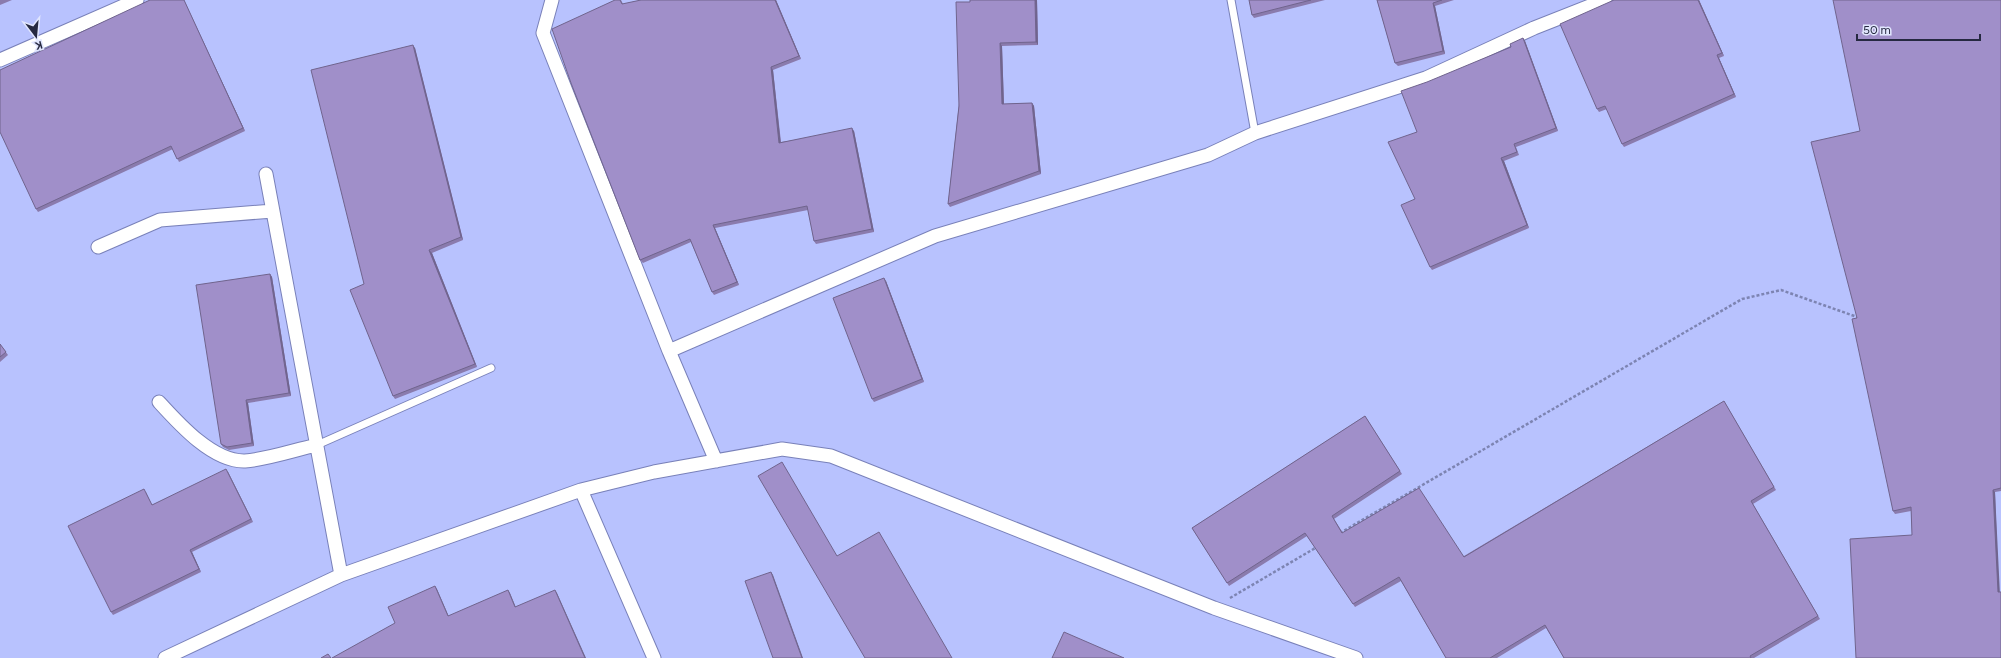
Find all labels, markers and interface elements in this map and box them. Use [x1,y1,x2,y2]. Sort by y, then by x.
north arrow [16,16,56,56]
scale bar [1857,16,1980,42]
text: 50 m [1863,23,1891,37]
text: K [33,38,44,53]

